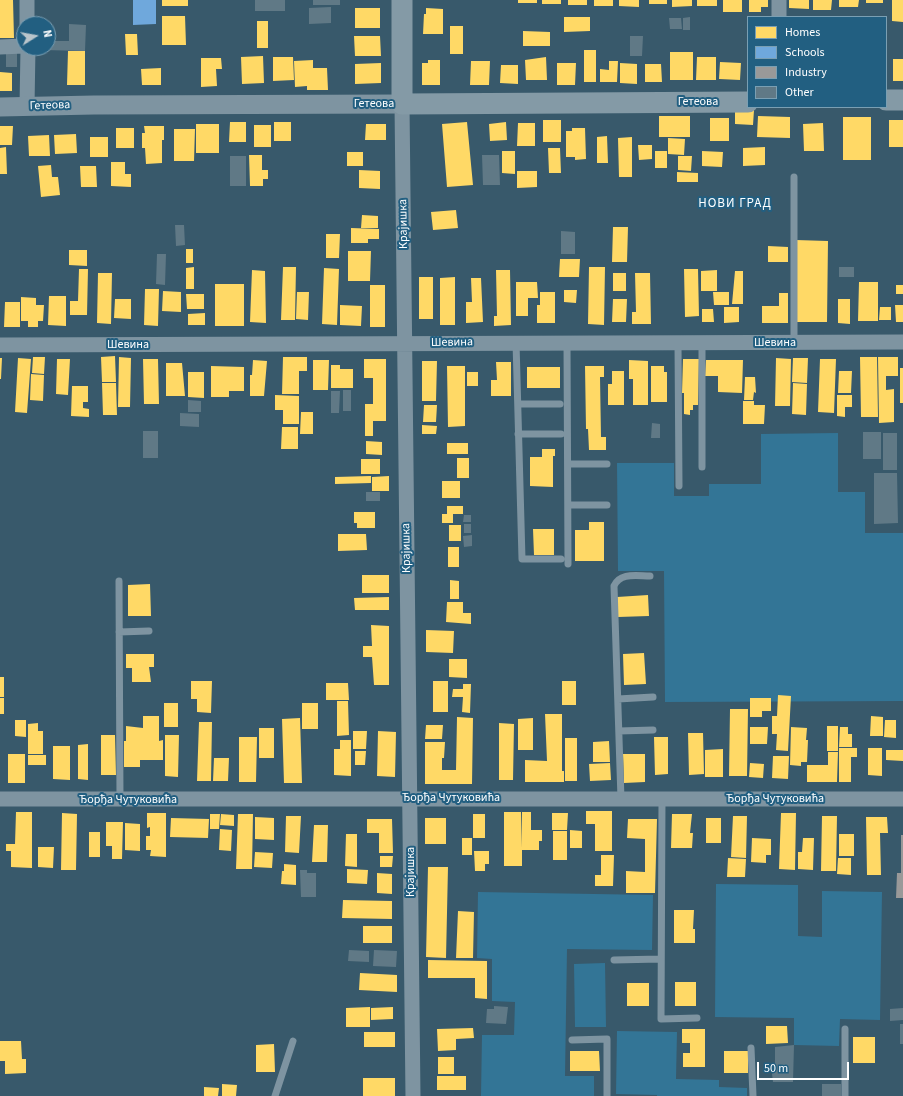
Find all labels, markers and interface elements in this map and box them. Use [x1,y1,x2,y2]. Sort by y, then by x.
north arrow [16,16,56,56]
legend [747,16,887,108]
text: Homes [785,24,820,41]
text: N [39,29,55,39]
text: Schools [785,44,825,61]
text: Industry [785,64,827,81]
text: Other [785,84,814,101]
street label: Гетеова [678,95,718,109]
street label: Гетеова [354,97,394,111]
street label: Гетеова [30,98,70,114]
district label: НОВИ ГРАД [698,196,772,212]
street label: Крајишка [396,199,412,249]
street label: Шевина [431,335,473,351]
street label: Шевина [754,336,796,350]
street label: Шевина [107,338,149,352]
street label: Крајишка [399,523,415,573]
street label: Ђорђа Чутуковића [402,791,500,805]
street label: Ђорђа Чутуковића [726,792,824,806]
street label: Ђорђа Чутуковића [79,793,177,807]
street label: Крајишка [404,847,418,897]
scale bar [759,1054,851,1080]
text: 50 m [764,1060,788,1077]

